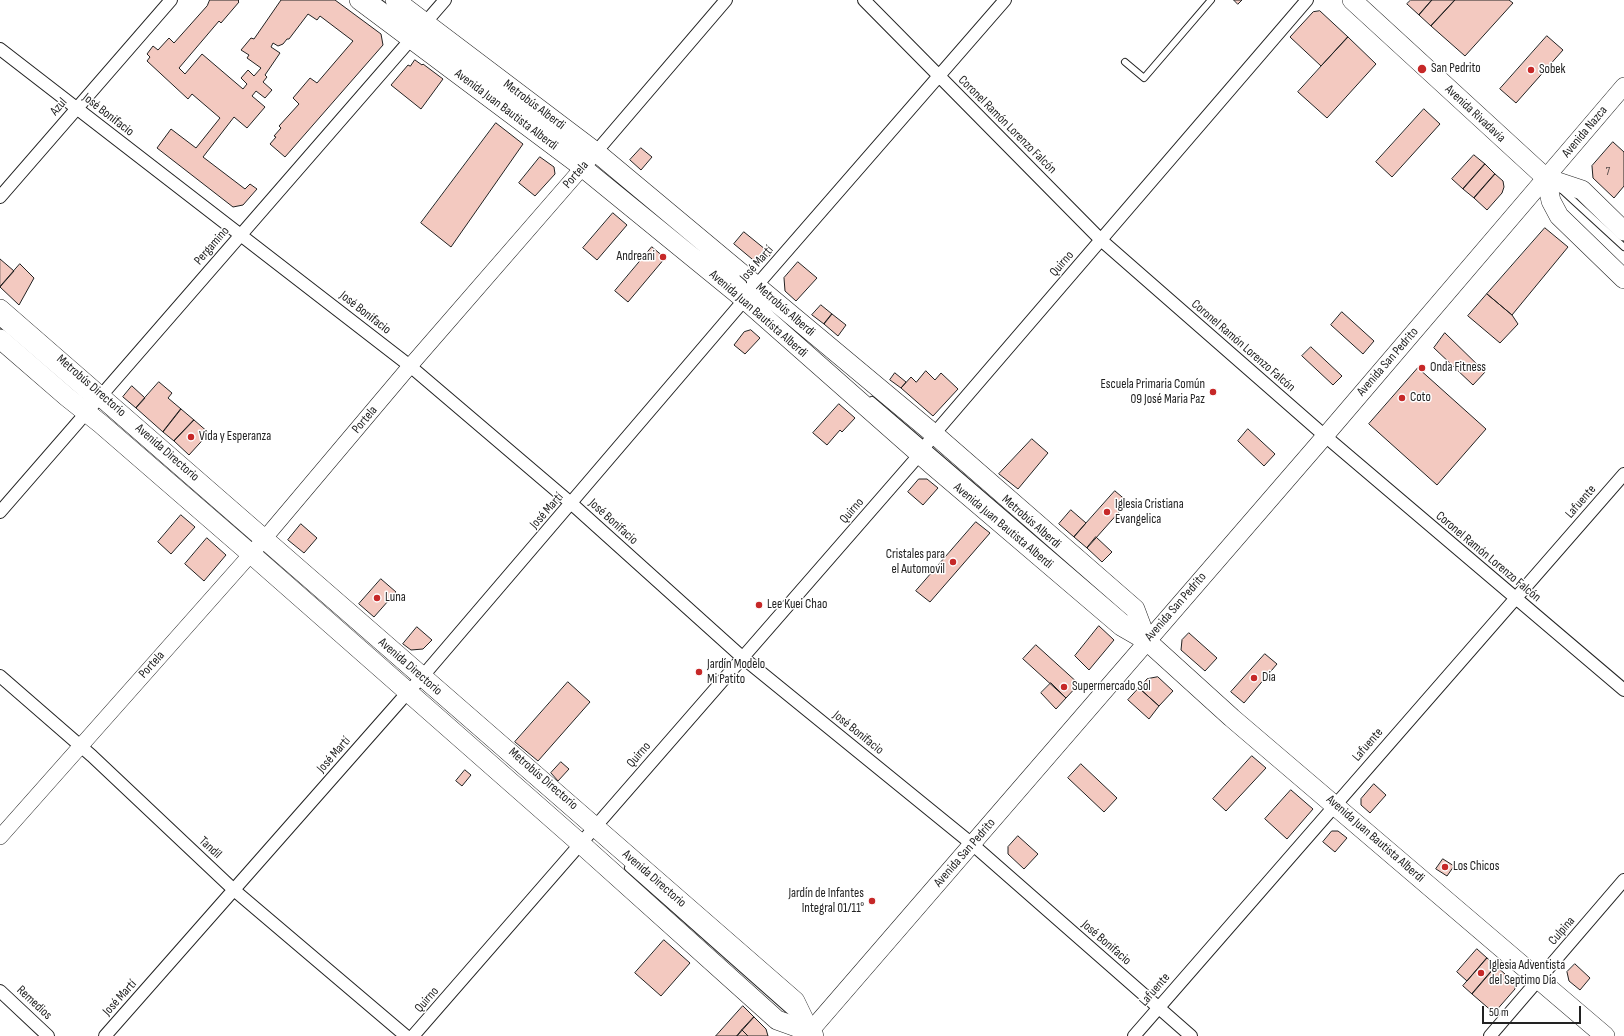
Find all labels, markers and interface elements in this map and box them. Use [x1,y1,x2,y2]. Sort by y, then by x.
place label: San Pedrito [1431,61,1481,77]
place label: Sobek [1539,62,1566,78]
marker: San Pedrito [1416,63,1428,75]
marker: Sobek [1526,65,1536,75]
street label: Avenida Juan Bautista Alberdi [451,66,561,154]
street label: Coronel Ramón Lorenzo Falcón [955,73,1059,177]
street label: Metrobús Alberdi [500,77,568,133]
street label: Avenida Rivadavia [1441,82,1509,146]
street label: José Bonifacio [79,90,137,140]
street label: Azul [47,95,71,119]
street label: Avenida Nazca [1559,103,1611,161]
street label: Portela [560,158,592,192]
house number: 7 [1606,165,1610,179]
street label: Pergamino [191,224,233,268]
street label: José Martí [737,243,777,285]
street label: Quirno [1047,248,1077,280]
place label: Andreani [616,249,655,265]
marker: Andreani [658,252,668,262]
street label: Avenida Juan Bautista Alberdi [706,267,810,361]
street label: Metrobús Alberdi [752,280,818,340]
street label: José Bonifacio [336,288,394,338]
street label: Coronel Ramón Lorenzo Falcón [1188,297,1298,395]
street label: Avenida San Pedrito [1354,325,1422,399]
street label: Metrobús Directorio [53,352,129,420]
place label: Onda Fitness [1430,360,1486,376]
marker: Onda Fitness [1417,363,1427,373]
place label: Escuela Primaria Común 09 José Maria Paz [1100,377,1205,408]
marker: Escuela Primaria Común 09 José Maria Paz [1208,387,1218,397]
place label: Coto [1410,390,1431,406]
marker: Coto [1397,393,1407,403]
street label: Portela [349,403,381,437]
street label: Avenida Directorio [132,421,202,485]
place label: Vida y Esperanza [199,429,271,445]
marker: Vida y Esperanza [186,432,196,442]
street label: Avenida Juan Bautista Alberdi [950,480,1056,572]
street label: Lafuente [1562,482,1600,522]
street label: José Martí [527,490,567,532]
street label: Metrobús Alberdi [998,492,1064,552]
street label: Quirno [837,495,867,527]
street label: José Bonifacio [585,496,641,548]
place label: Iglesia Cristiana Evangelica [1115,497,1184,528]
marker: Iglesia Cristiana Evangelica [1102,507,1112,517]
street label: Coronel Ramón Lorenzo Falcón [1432,508,1544,606]
place label: Cristales para el Automovil [886,547,945,578]
marker: Cristales para el Automovil [948,557,958,567]
street label: Avenida San Pedrito [1142,570,1210,644]
place label: Luna [385,590,406,606]
marker: Luna [372,593,382,603]
place label: Lee Kuei Chao [767,597,827,613]
marker: Lee Kuei Chao [754,600,764,610]
street label: Avenida Directorio [375,635,445,699]
street label: Portela [136,648,168,682]
place label: Jardín Modelo Mi Patito [707,657,765,688]
marker: Jardín Modelo Mi Patito [694,667,704,677]
place label: Dia [1262,670,1276,686]
marker: Dia [1249,673,1259,683]
place label: Supermercado Sol [1072,679,1151,695]
marker: Supermercado Sol [1059,682,1069,692]
street label: José Bonifacio [829,708,887,758]
street label: Lafuente [1349,725,1387,765]
street label: José Martí [314,734,354,776]
street label: Quirno [624,739,654,771]
street label: Metrobús Directorio [505,745,581,813]
street label: Avenida Juan Bautista Alberdi [1323,792,1427,886]
street label: Avenida San Pedrito [931,816,999,890]
street label: Tandil [195,834,225,862]
street label: Avenida Directorio [619,847,689,911]
place label: Los Chicos [1453,859,1499,875]
marker: Los Chicos [1440,862,1450,872]
place label: Jardín de Infantes Integral 01/11° [788,886,864,917]
marker: Jardín de Infantes Integral 01/11° [867,896,877,906]
street label: Culpina [1545,914,1579,948]
street label: José Bonifacio [1078,917,1134,969]
place label: Iglesia Adventista del Septimo Día [1489,958,1565,989]
marker: Iglesia Adventista del Septimo Día [1476,968,1486,978]
street label: Lafuente [1136,970,1174,1010]
street label: José Martí [100,977,140,1019]
street label: Remedios [13,983,55,1023]
street label: Quirno [412,984,442,1016]
scale bar [1484,998,1583,1024]
text: 50 m [1489,1005,1509,1020]

